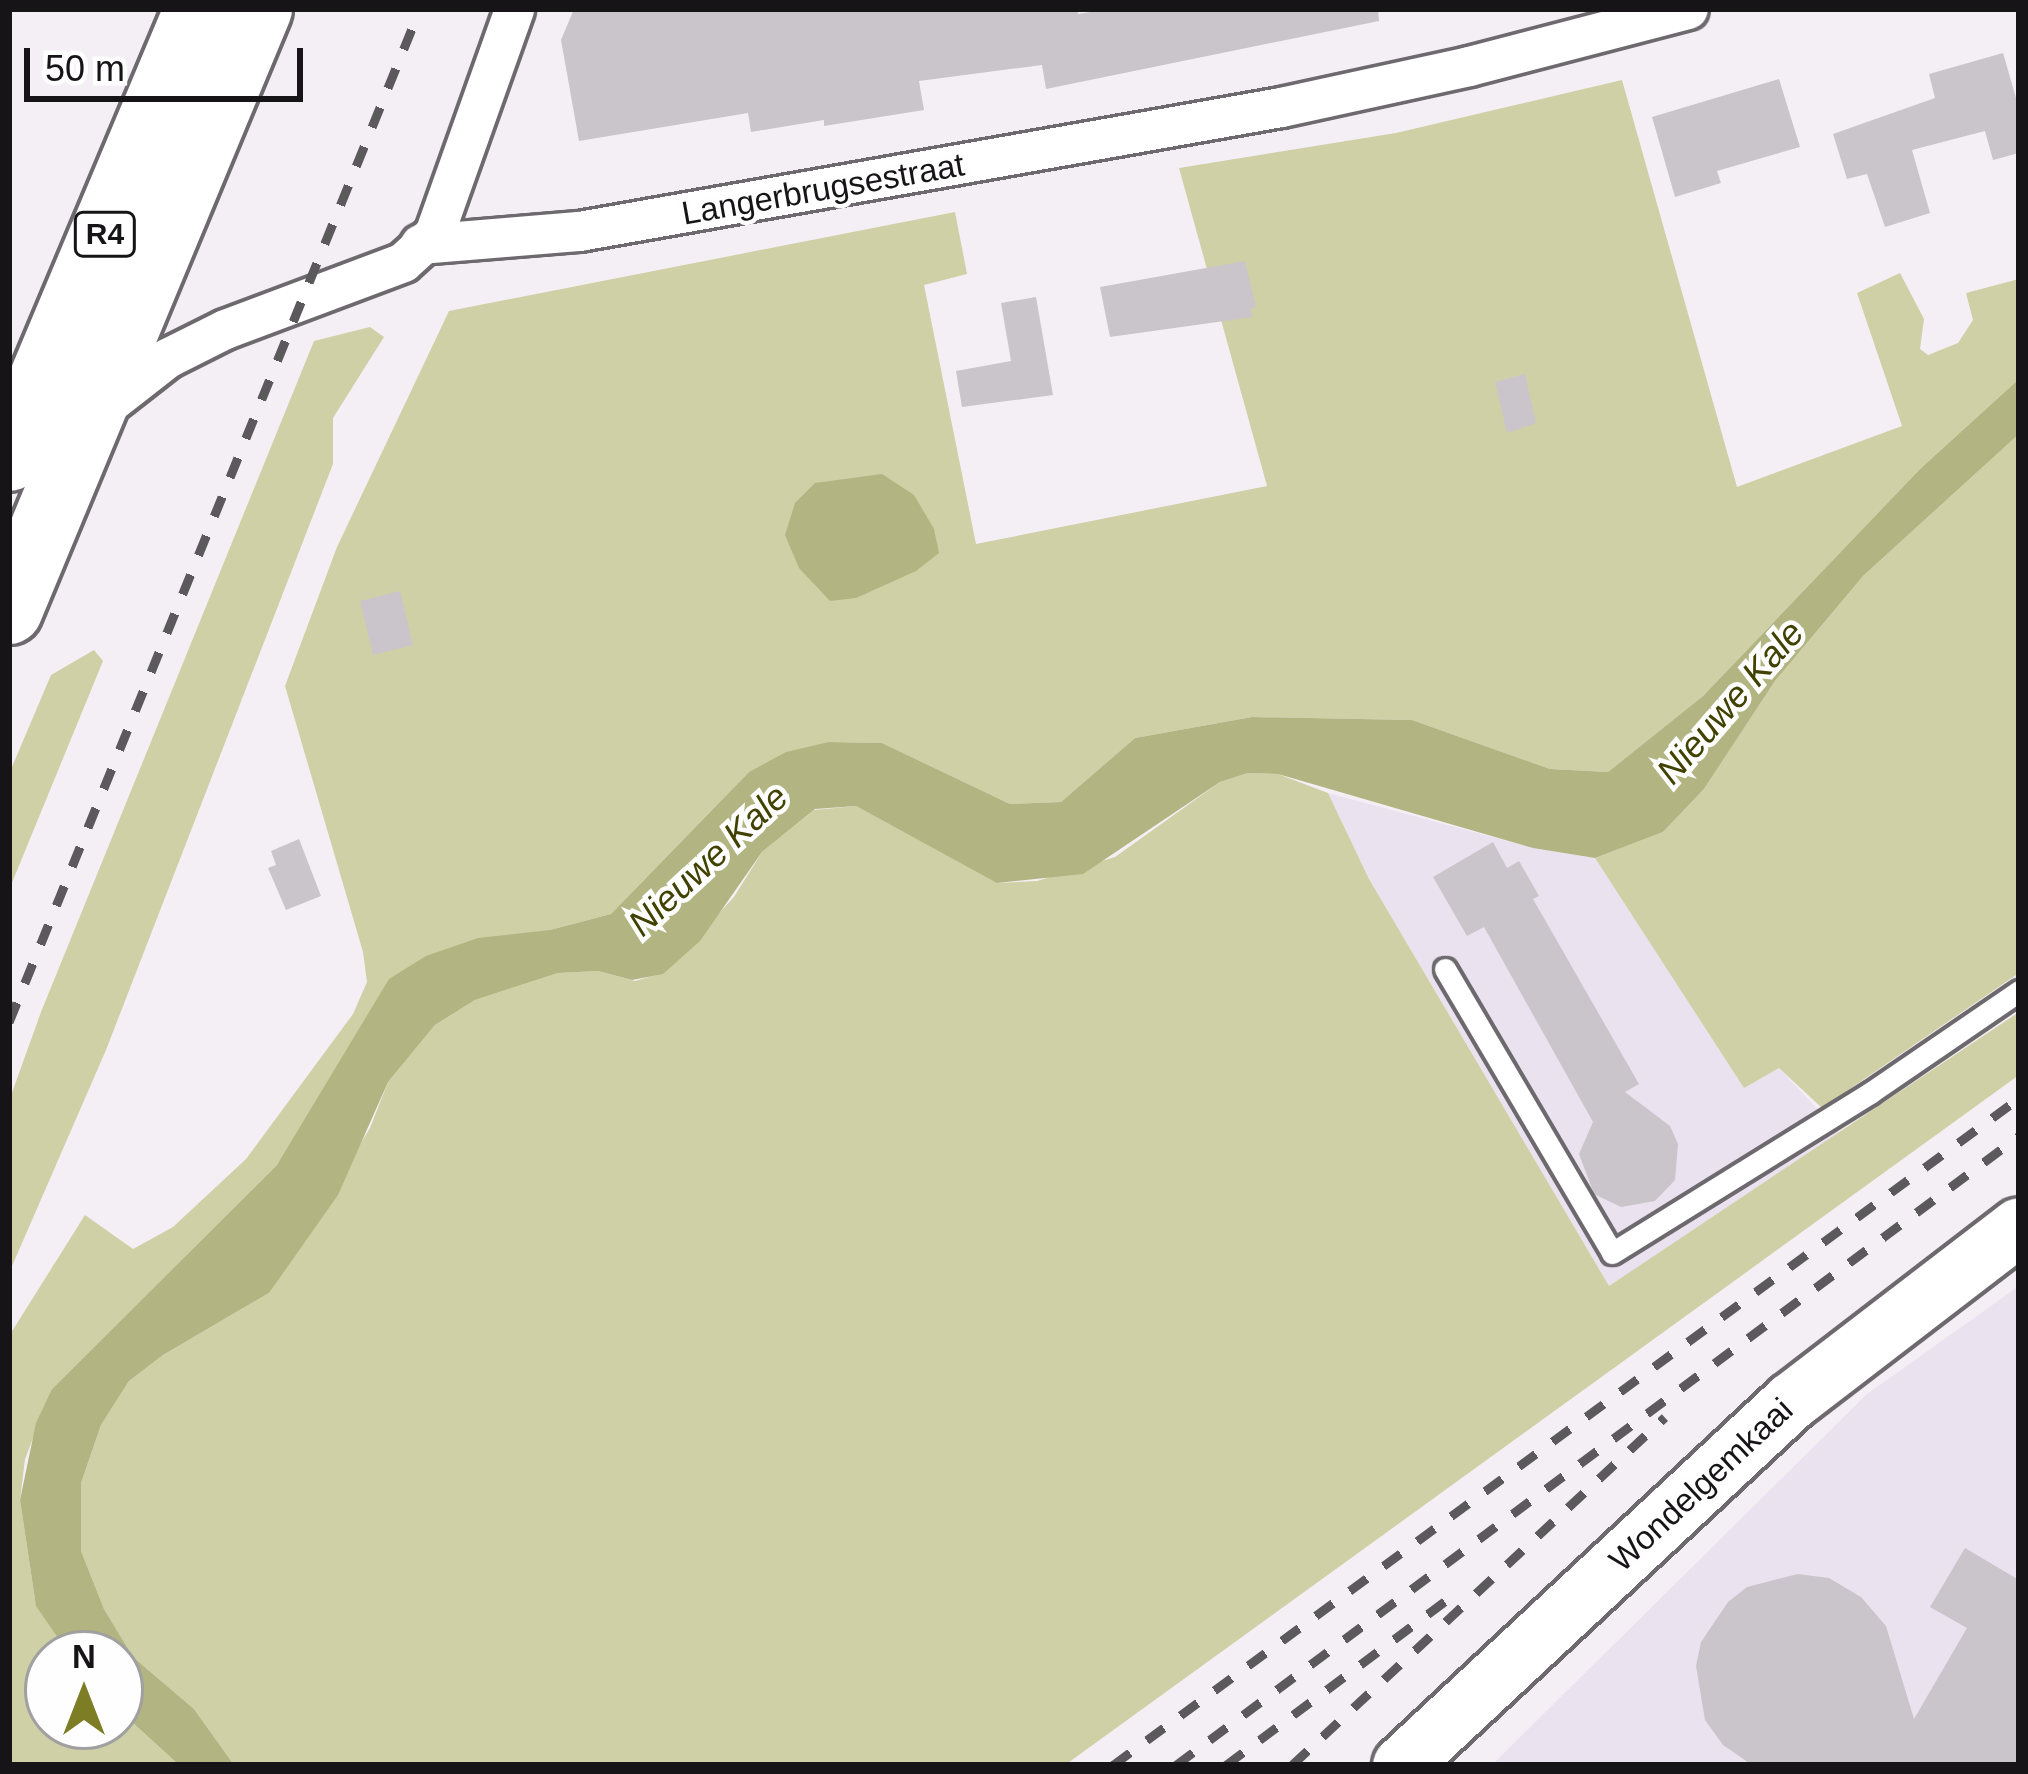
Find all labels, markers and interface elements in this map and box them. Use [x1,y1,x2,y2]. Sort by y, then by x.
scale bar [30,24,309,98]
text: 50 m [45,48,125,89]
street label: Langerbrugsestraat [679,145,967,233]
road number: R4 [72,210,138,258]
water label: Nieuwe Kale [1647,612,1813,792]
water label: Nieuwe Kale [619,775,797,945]
street label: Wondelgemkaai [1601,1390,1801,1580]
north arrow [24,1630,144,1750]
text: N [72,1638,96,1675]

